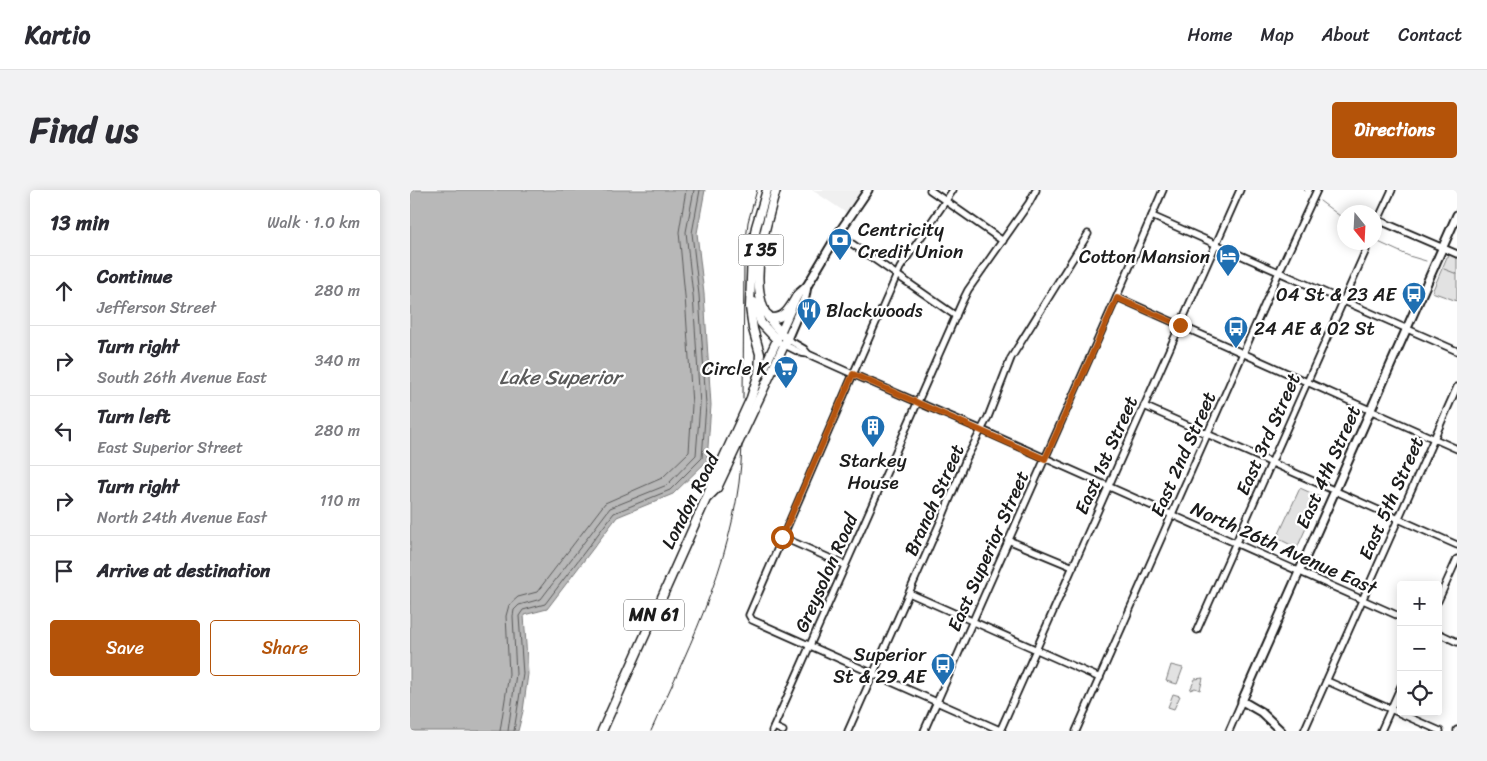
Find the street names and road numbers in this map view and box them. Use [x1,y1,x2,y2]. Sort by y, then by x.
road number: I 35 [738,234,784,266]
street label: East 3rd Street [1226,367,1310,501]
street label: East 2nd Street [1141,386,1225,522]
street label: East 1st Street [1065,390,1147,520]
street label: East 4th Street [1286,400,1370,534]
street label: East 5th Street [1349,431,1433,565]
street label: Branch Street [895,439,973,561]
street label: London Road [652,445,729,555]
street label: East Superior Street [938,465,1038,637]
street label: North 26th Avenue East [1186,492,1384,604]
street label: Greysolon Road [785,506,868,638]
road number: MN 61 [624,600,684,630]

